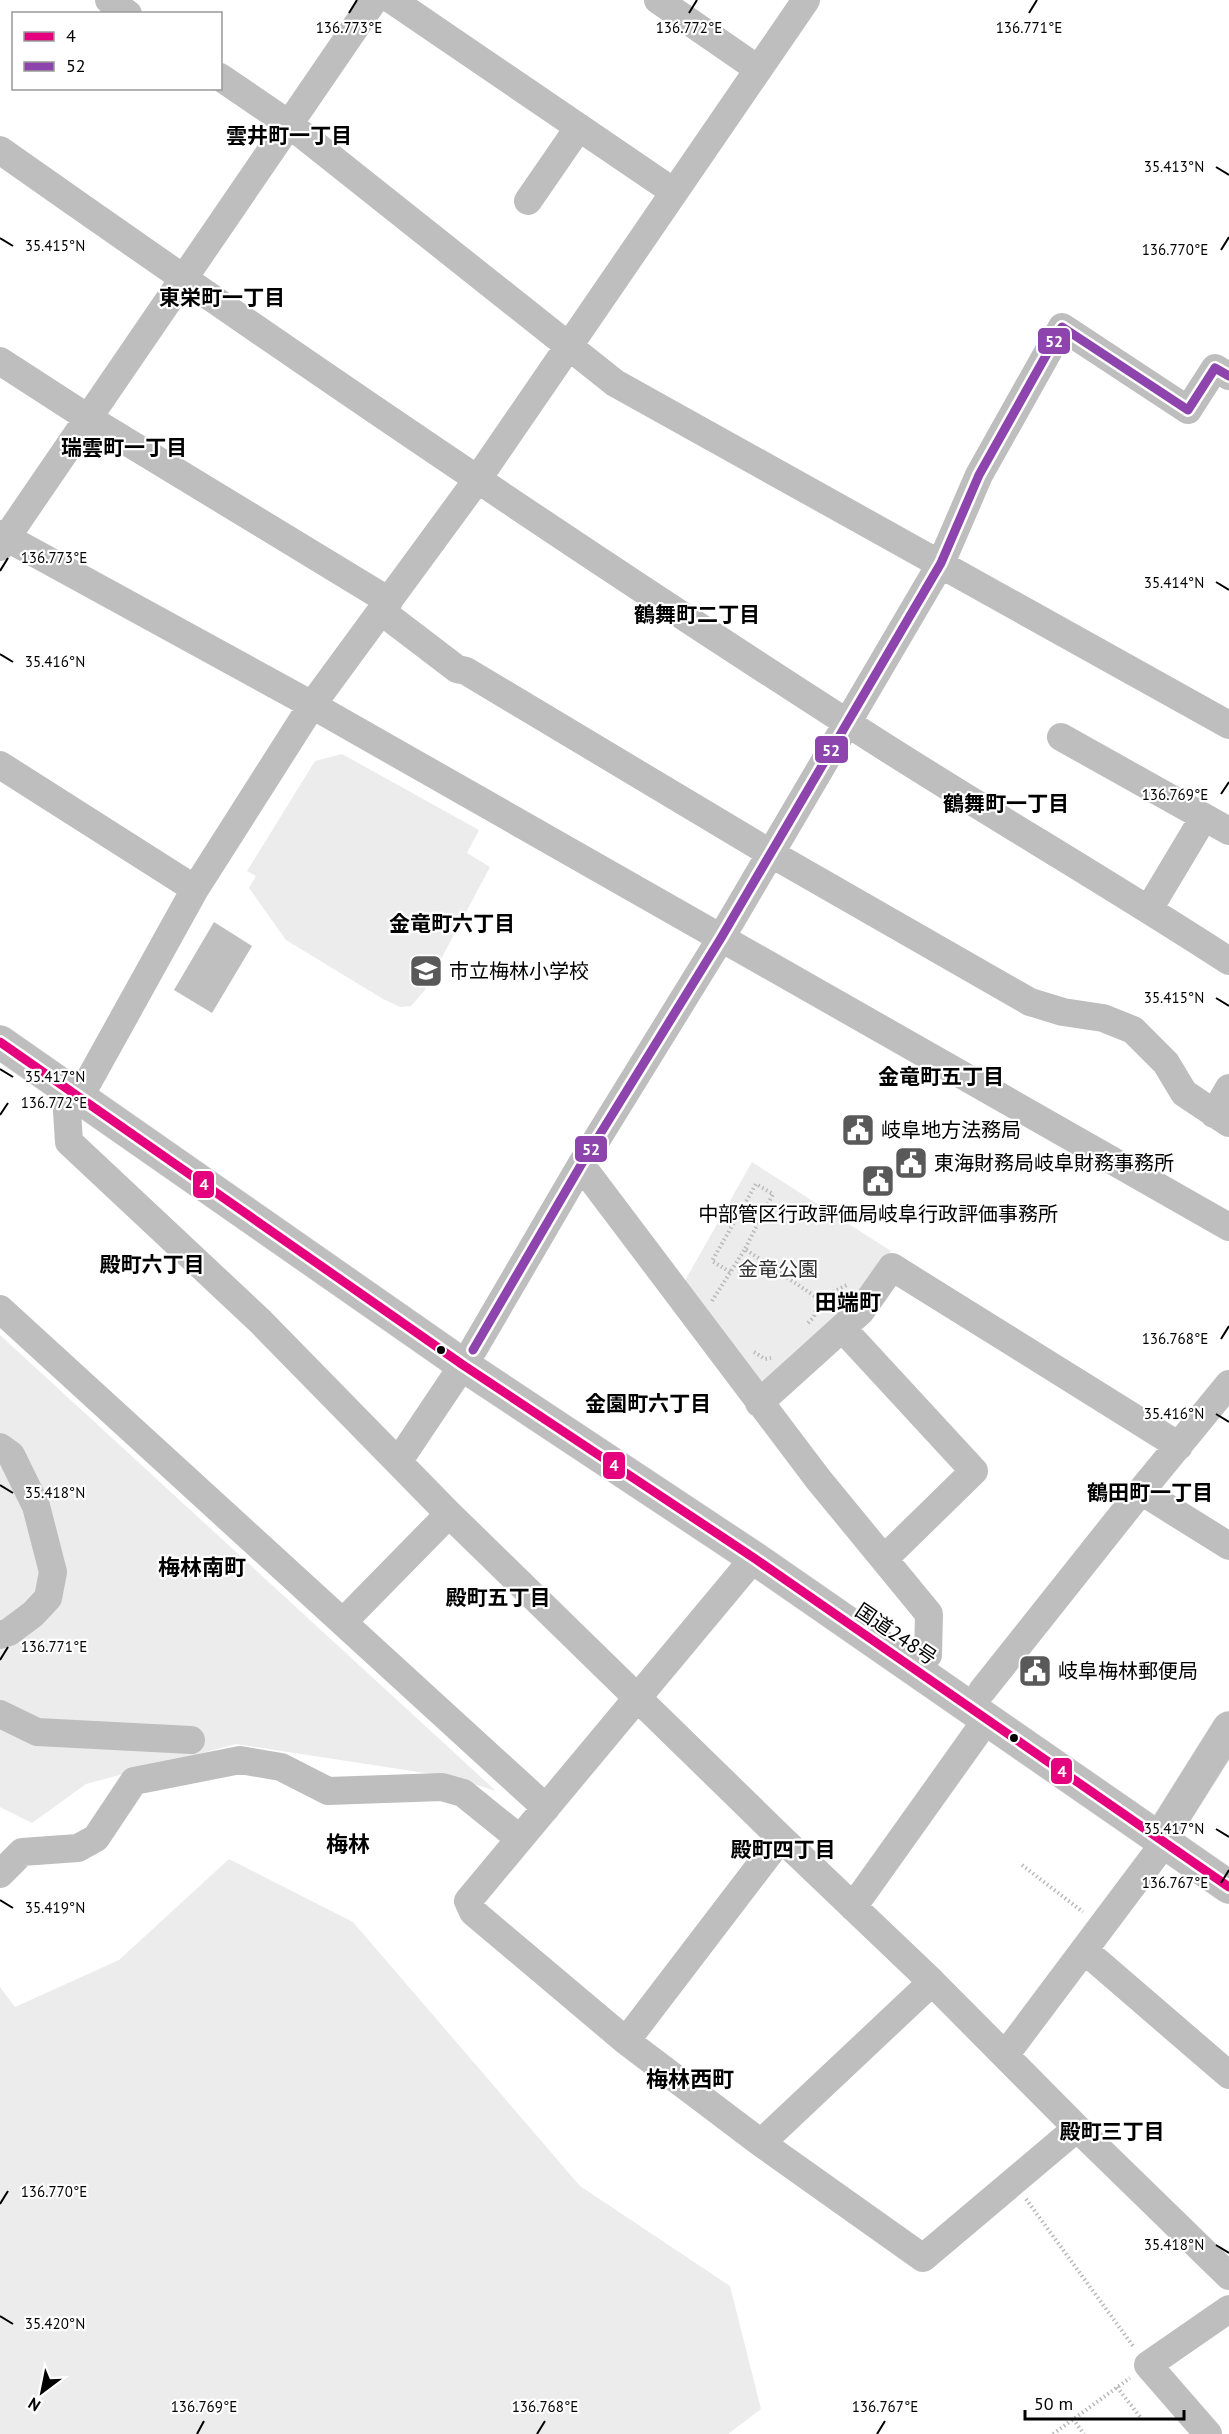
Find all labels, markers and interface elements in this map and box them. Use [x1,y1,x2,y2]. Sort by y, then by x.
legend [12,12,222,90]
text: 136.773°E [316,18,382,37]
text: 136.772°E [656,18,722,37]
text: 136.771°E [996,18,1062,37]
text: 4 [66,24,76,47]
text: 52 [66,54,86,77]
district label: 雲井町一丁目 [226,122,352,149]
text: 35.413°N [1144,157,1204,176]
text: 35.415°N [25,236,85,255]
text: 136.770°E [1142,240,1208,259]
district label: 東栄町一丁目 [159,284,285,311]
line badge: 52 [1037,327,1071,355]
text: 52 [1045,331,1063,351]
district label: 瑞雲町一丁目 [61,434,187,461]
text: 136.773°E [21,548,87,567]
text: 35.414°N [1144,573,1204,592]
district label: 鶴舞町二丁目 [634,601,760,628]
text: 35.416°N [25,652,85,671]
line badge: 52 [814,735,849,764]
text: 52 [822,740,840,760]
text: 136.769°E [1142,785,1208,804]
district label: 鶴舞町一丁目 [943,790,1069,817]
district label: 金竜町六丁目 [389,910,515,937]
school or university icon: 市立梅林小学校 [408,953,444,989]
place label: 市立梅林小学校 [449,958,589,984]
text: 35.415°N [1144,988,1204,1007]
district label: 金竜町五丁目 [878,1063,1004,1090]
text: 35.417°N [25,1067,85,1086]
text: 136.772°E [21,1093,87,1112]
public building icon: 岐阜地方法務局 [840,1112,876,1148]
place label: 岐阜地方法務局 [881,1117,1021,1143]
line badge: 52 [574,1135,608,1163]
text: 52 [582,1139,600,1159]
public building icon: 東海財務局岐阜財務事務所 [893,1145,929,1181]
place label: 東海財務局岐阜財務事務所 [934,1150,1174,1176]
public building icon: 中部管区行政評価局岐阜行政評価事務所 [860,1163,896,1199]
line badge: 4 [192,1170,215,1199]
text: 4 [199,1174,209,1194]
place label: 中部管区行政評価局岐阜行政評価事務所 [698,1201,1058,1227]
district label: 殿町六丁目 [100,1251,205,1278]
park label: 金竜公園 [738,1256,818,1282]
district label: 田端町 [815,1288,881,1316]
text: 136.768°E [1142,1329,1208,1348]
unlabelled marker [435,1344,447,1356]
district label: 金園町六丁目 [585,1390,711,1417]
text: 35.416°N [1144,1404,1204,1423]
line badge: 4 [602,1451,626,1480]
text: 4 [609,1455,619,1475]
district label: 鶴田町一丁目 [1087,1479,1213,1506]
text: 35.418°N [25,1483,85,1502]
district label: 梅林南町 [158,1553,246,1581]
district label: 殿町五丁目 [446,1584,551,1611]
street label: 国道248号 [850,1597,942,1671]
text: 136.771°E [21,1637,87,1656]
public building icon: 岐阜梅林郵便局 [1017,1653,1053,1689]
place label: 岐阜梅林郵便局 [1058,1658,1198,1684]
unlabelled marker [1008,1732,1020,1744]
line badge: 4 [1050,1757,1073,1785]
text: 4 [1057,1761,1067,1781]
text: 35.417°N [1144,1819,1204,1838]
district label: 梅林 [326,1830,370,1858]
district label: 殿町四丁目 [731,1836,836,1863]
text: 136.767°E [1142,1873,1208,1892]
text: 35.419°N [25,1898,85,1917]
district label: 梅林西町 [646,2065,734,2093]
district label: 殿町三丁目 [1060,2118,1165,2145]
text: 136.770°E [21,2182,87,2201]
text: 35.418°N [1144,2235,1204,2254]
text: 35.420°N [25,2314,85,2333]
north arrow [12,2362,72,2422]
scale bar [1025,2383,1184,2421]
text: 50 m [1034,2392,1073,2415]
text: N [24,2393,44,2416]
text: 136.769°E [171,2397,237,2416]
text: 136.768°E [512,2397,578,2416]
text: 136.767°E [852,2397,918,2416]

